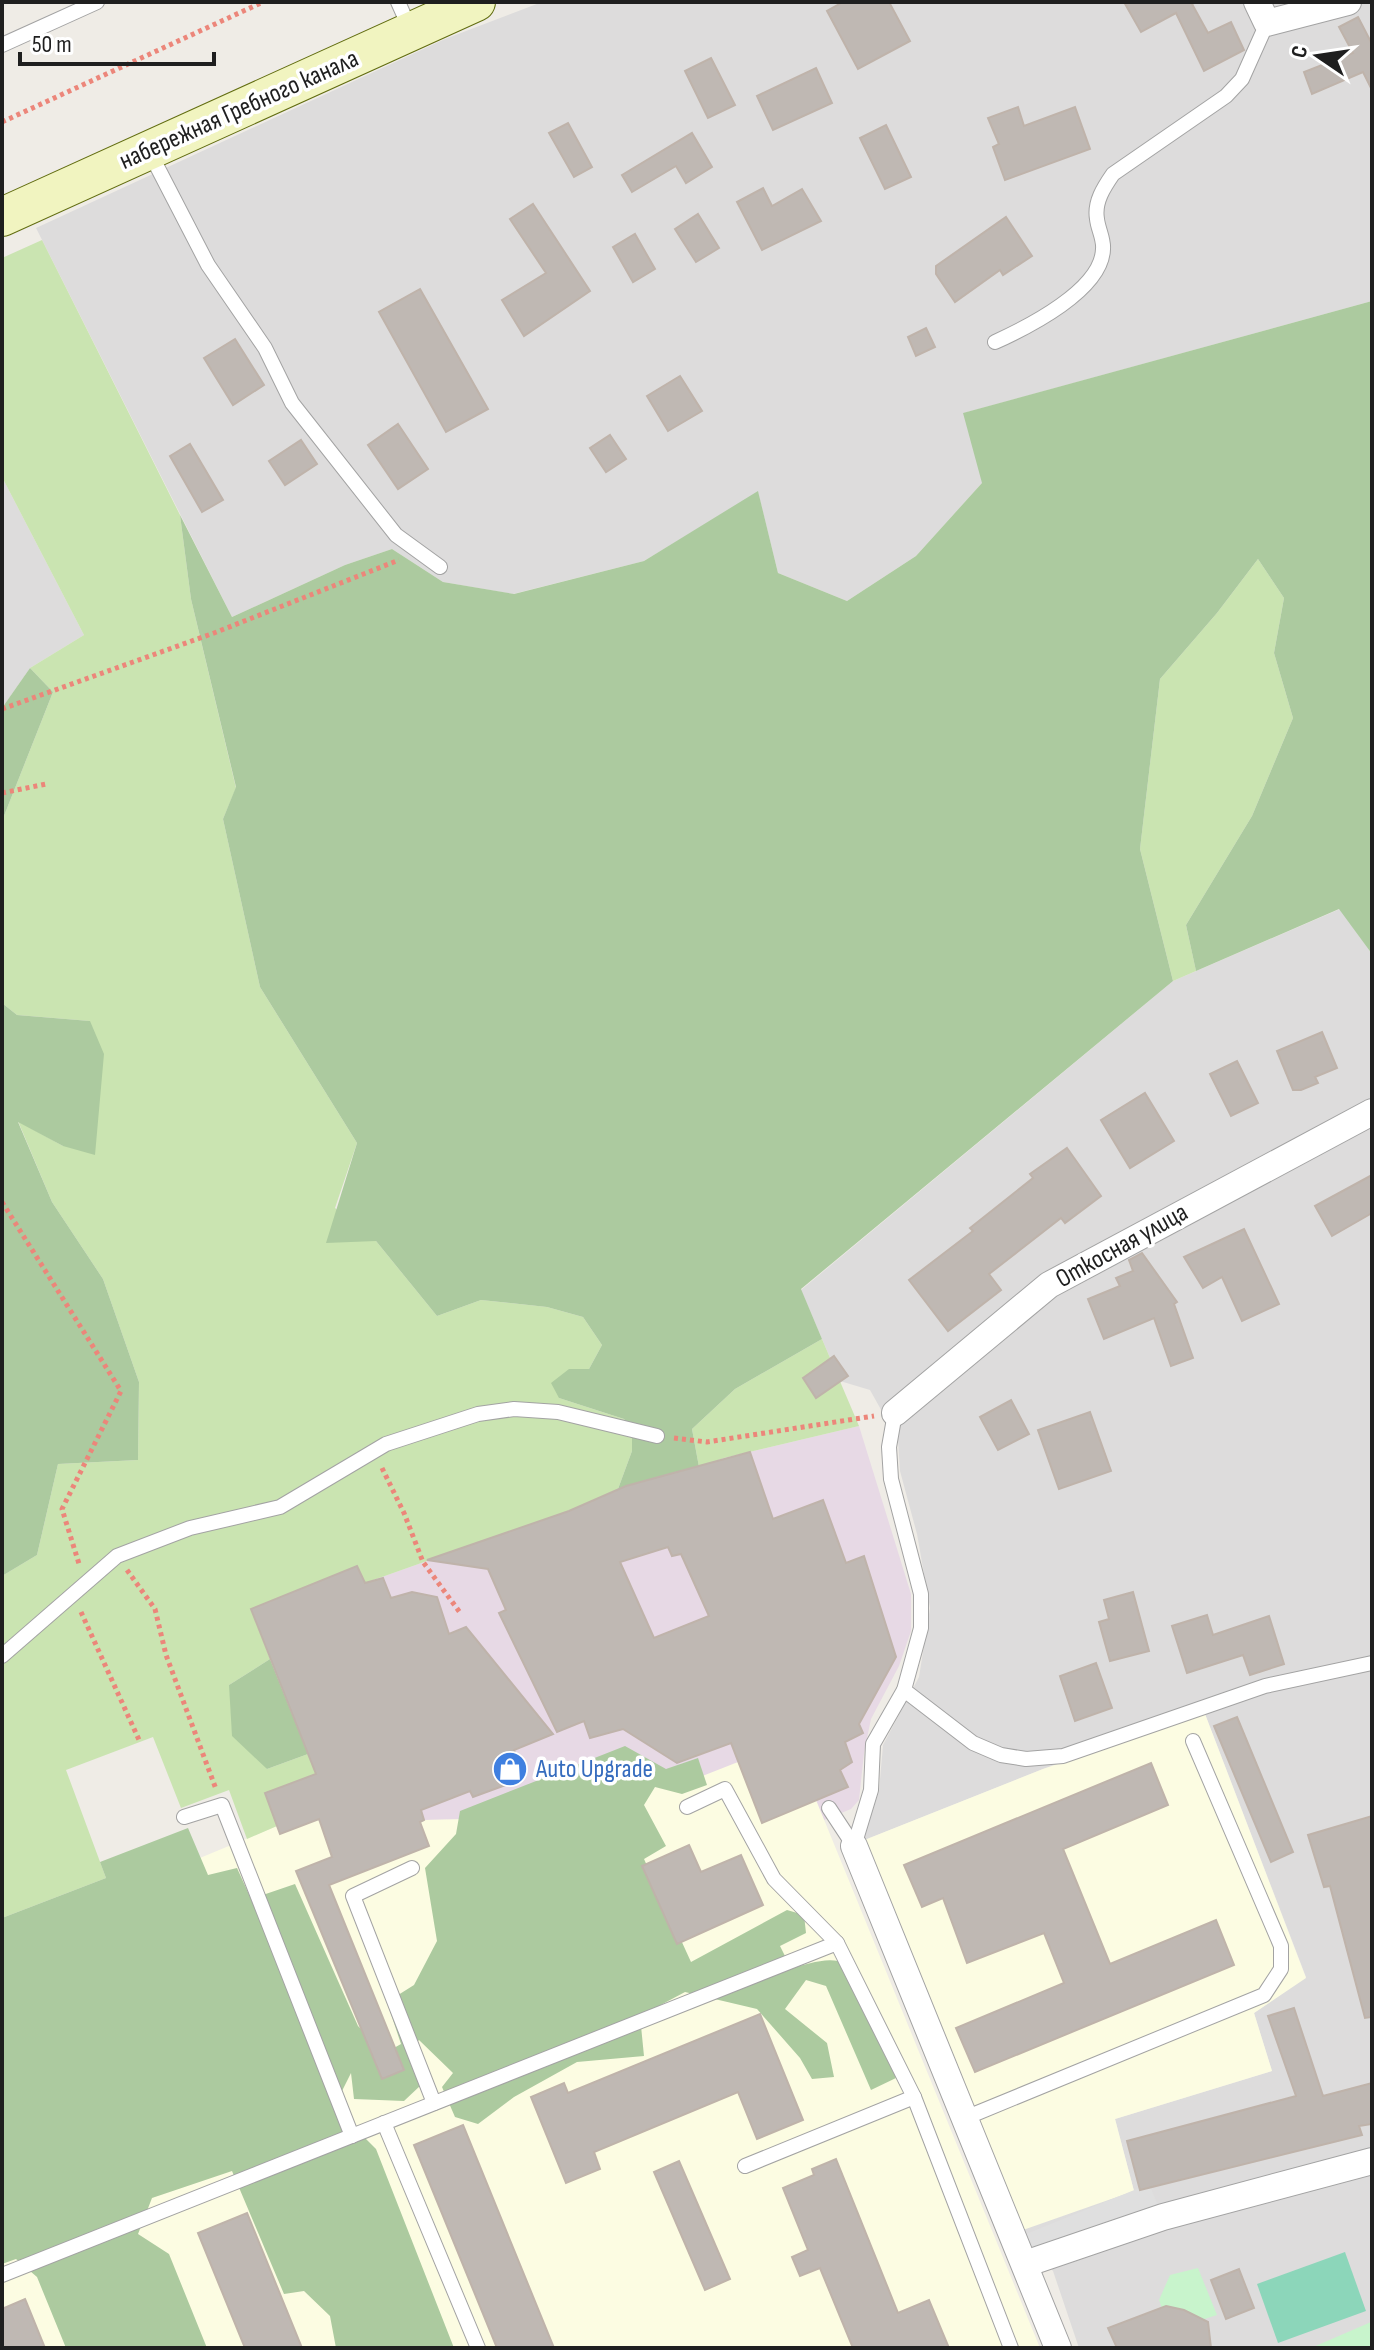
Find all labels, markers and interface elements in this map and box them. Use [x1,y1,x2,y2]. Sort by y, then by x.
scale bar [20,16,214,66]
north arrow [1278,16,1358,96]
text: 50 m [32,30,72,59]
street label: набережная Гребного канала [115,43,363,177]
text: С [1286,43,1314,60]
street label: Откосная улица [1051,1197,1193,1295]
shop icon: Auto Upgrade [491,1750,529,1788]
place label: Auto Upgrade [535,1754,653,1785]

